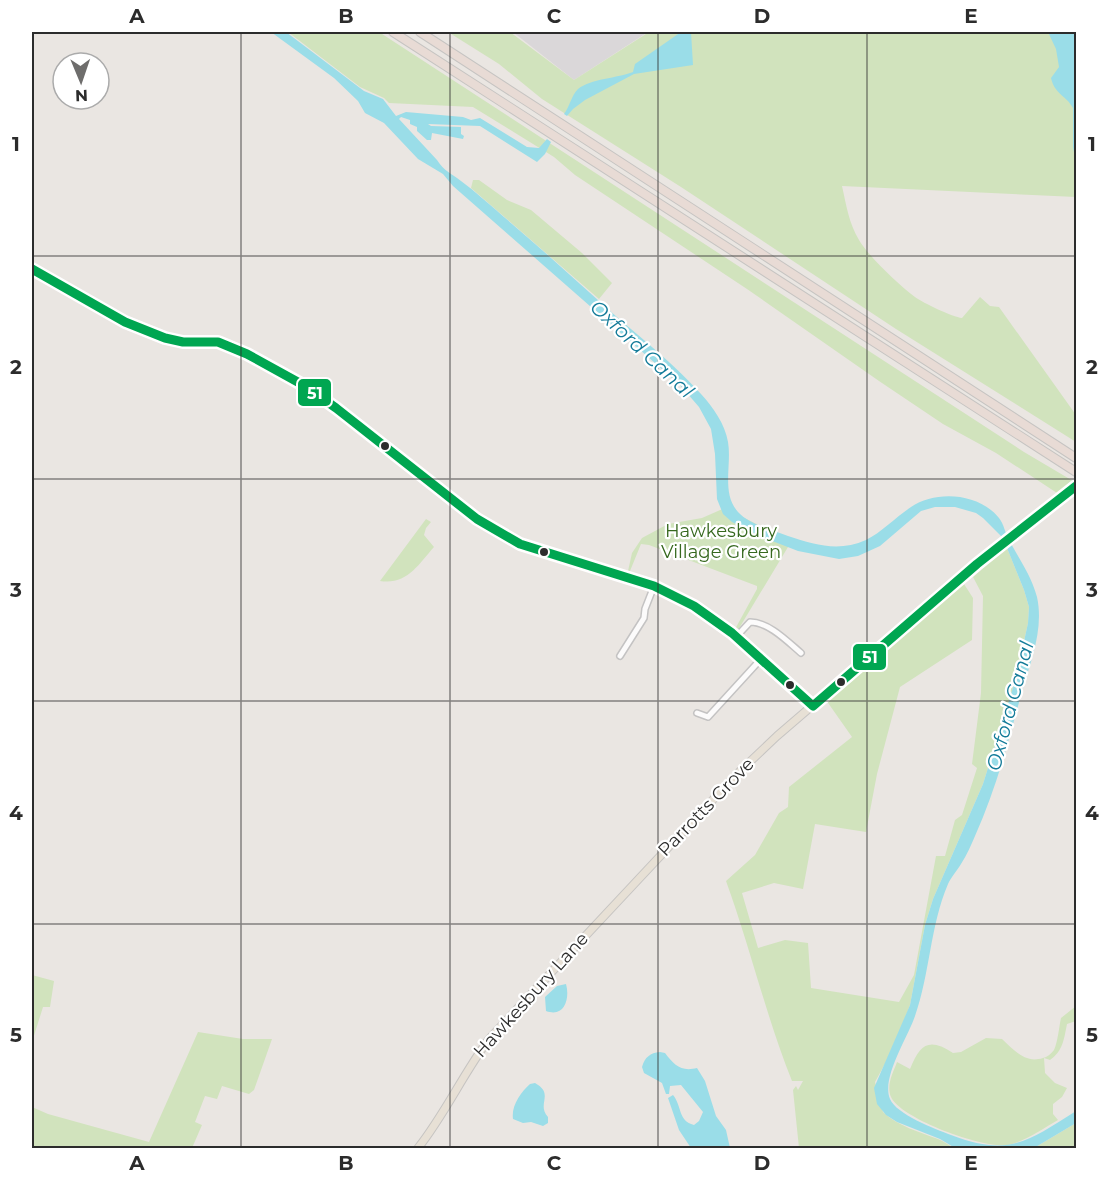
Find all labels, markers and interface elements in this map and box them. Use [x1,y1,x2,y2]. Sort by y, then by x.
text: A [128,4,145,28]
text: B [338,4,354,28]
text: C [547,4,562,28]
text: D [754,4,770,28]
text: E [964,4,978,28]
north arrow [51,51,111,111]
text: N [75,86,88,105]
text: 1 [12,132,20,156]
text: 1 [1088,132,1096,156]
water label: Oxford Canal [585,295,699,404]
text: 2 [10,355,22,379]
text: 2 [1086,355,1098,379]
line badge: 51 [297,378,332,407]
text: 51 [307,384,323,403]
unlabelled marker [379,440,391,452]
park label: Hawkesbury Village Green [661,520,781,563]
unlabelled marker [538,546,550,558]
text: 3 [9,578,22,602]
text: 3 [1085,578,1098,602]
water label: Oxford Canal [981,638,1039,773]
line badge: 51 [852,643,887,671]
text: 51 [862,648,878,667]
unlabelled marker [835,676,847,688]
unlabelled marker [784,679,796,691]
street label: Parrotts Grove [653,753,759,861]
text: 4 [9,801,23,825]
text: 4 [1085,801,1099,825]
street label: Hawkesbury Lane [469,928,593,1062]
text: 5 [10,1023,22,1047]
text: 5 [1086,1023,1098,1047]
text: A [128,1151,145,1175]
text: B [338,1151,354,1175]
text: C [547,1151,562,1175]
text: D [754,1151,770,1175]
text: E [964,1151,978,1175]

